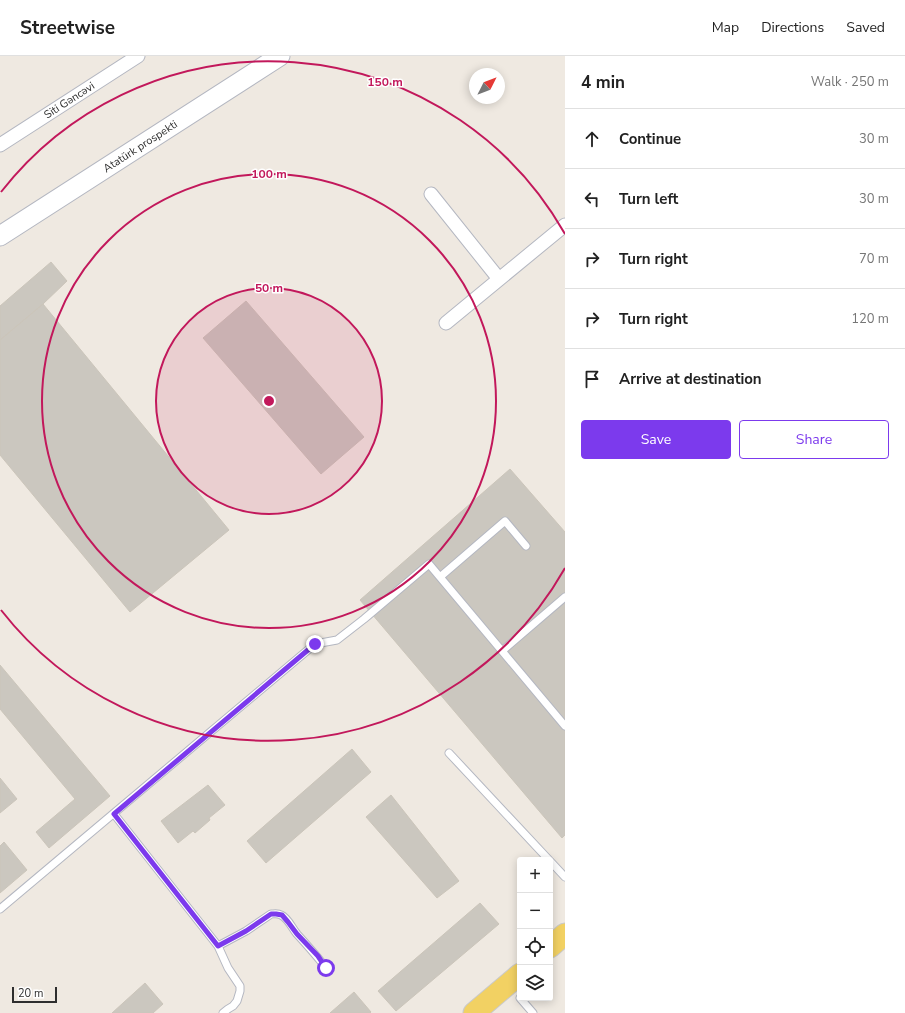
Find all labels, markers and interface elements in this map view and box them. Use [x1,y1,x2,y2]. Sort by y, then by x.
text: Streetwise [20,15,115,41]
text: Map [712,18,739,37]
text: Directions [761,18,824,37]
text: Saved [846,18,885,37]
north arrow [469,68,505,104]
text: 4 min [581,71,625,94]
text: Walk · 250 m [811,73,889,91]
text: 150 m [367,74,403,90]
street label: Siti Gəncəvi [41,78,98,122]
street label: Atatürk prospekti [100,117,180,176]
icon: ahead [581,128,603,150]
text: Continue [619,129,681,149]
text: 30 m [859,130,889,148]
text: 100 m [251,166,287,182]
icon: left [581,188,603,210]
text: Turn left [619,189,678,209]
text: 30 m [859,190,889,208]
icon: right [581,248,603,270]
text: Turn right [619,249,688,269]
text: 70 m [859,250,889,268]
text: 50 m [255,280,283,296]
icon: right [581,308,603,330]
text: Turn right [619,309,688,329]
text: 120 m [851,310,889,328]
icon: arrive [581,368,603,390]
text: Arrive at destination [619,369,762,389]
centre of rings [262,394,276,408]
button: Save [581,420,731,459]
button: Share [739,420,889,459]
route end [306,635,324,653]
map controls [517,857,553,1001]
button: + [517,857,553,893]
button: − [517,893,553,929]
button: locate [517,929,553,965]
route start [317,959,335,977]
button: layers [517,965,553,1001]
scale bar [12,985,57,1004]
text: 20 m [18,986,43,1001]

